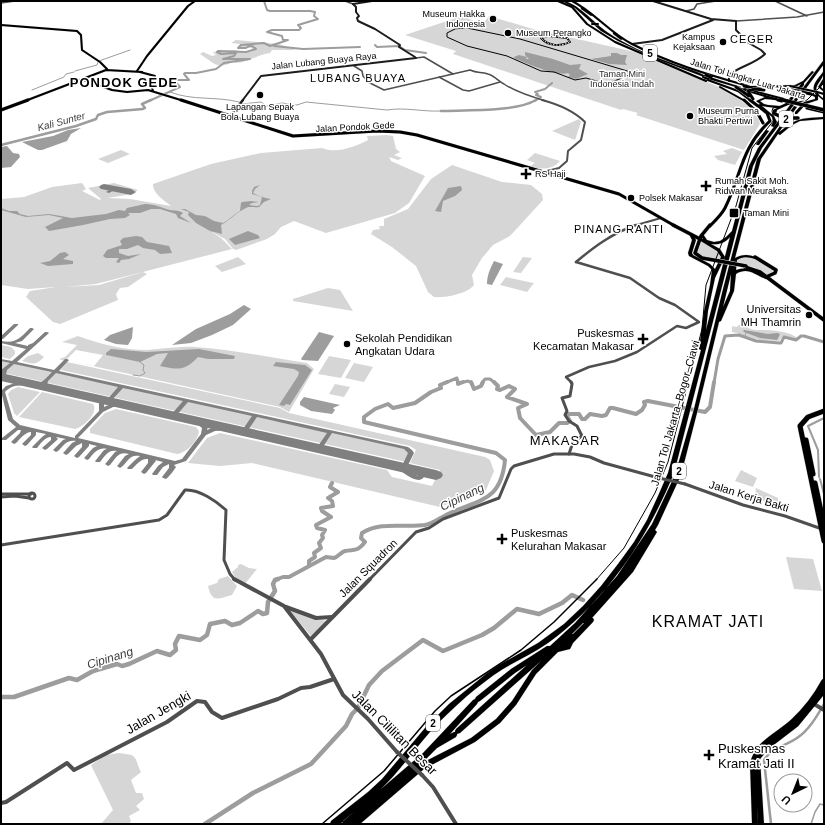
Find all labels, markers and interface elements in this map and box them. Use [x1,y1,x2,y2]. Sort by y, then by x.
place label: Museum Hakka Indonesia [422,9,485,29]
marker: Museum Hakka Indonesia [488,14,498,24]
marker: Museum Perangko [503,28,513,38]
place label: Museum Perangko [516,28,592,38]
place label: Kampus Kejaksaan [673,32,715,52]
district label: CEGER [730,33,774,45]
marker: Kampus Kejaksaan [718,37,728,47]
road number: 5 [643,45,657,61]
street label: Jalan Lubang Buaya Raya [271,51,377,71]
street label: Jalan Tol Lingkar Luar Jakarta [689,57,807,101]
park label: Taman Mini Indonesia Indah [590,69,654,89]
district label: LUBANG BUAYA [310,72,406,84]
district label: PONDOK GEDE [70,75,178,90]
marker: Lapangan Sepak Bola Lubang Buaya [255,90,265,100]
place label: Lapangan Sepak Bola Lubang Buaya [221,102,299,122]
place label: Museum Purna Bhakti Pertiwi [698,106,759,126]
water label: Kali Sunter [36,110,87,133]
marker: Museum Purna Bhakti Pertiwi [685,111,695,121]
road number: 2 [779,111,793,127]
street label: Jalan Pondok Gede [315,120,395,134]
marker: RS Haji [520,168,532,180]
place label: RS Haji [535,169,566,179]
place label: Rumah Sakit Moh. Ridwan Meuraksa [715,176,789,196]
marker: Rumah Sakit Moh. Ridwan Meuraksa [700,180,712,192]
marker: Polsek Makasar [626,193,636,203]
place label: Polsek Makasar [639,193,703,203]
marker: Taman Mini [728,207,740,219]
place label: Taman Mini [743,208,789,218]
district label: PINANG RANTI [574,223,664,235]
place label: Universitas MH Thamrin [741,303,801,328]
marker: Universitas MH Thamrin [804,310,814,320]
place label: Puskesmas Kecamatan Makasar [533,327,634,352]
place label: Sekolah Pendidikan Angkatan Udara [355,332,452,357]
marker: Puskesmas Kecamatan Makasar [637,333,649,345]
marker: Sekolah Pendidikan Angkatan Udara [342,339,352,349]
street label: Jalan Tol Jakarta–Bogor–Ciawi [648,339,702,487]
district label: MAKASAR [530,433,600,448]
road number: 2 [672,463,686,479]
street label: Jalan Kerja Bakti [708,478,790,514]
water label: Cipinang [438,480,487,514]
place label: Puskesmas Kelurahan Makasar [511,527,607,552]
marker: Puskesmas Kelurahan Makasar [496,533,508,545]
street label: Jalan Squadron [337,537,399,599]
district label: KRAMAT JATI [652,613,764,630]
water label: Cipinang [85,644,135,672]
street label: Jalan Cililitan Besar [349,687,441,778]
street label: Jalan Jengki [123,688,193,737]
road number: 2 [426,715,440,731]
place label: Puskesmas Kramat Jati II [718,741,795,771]
marker: Puskesmas Kramat Jati II [703,749,715,761]
north arrow [773,773,813,813]
text: U [779,793,793,807]

